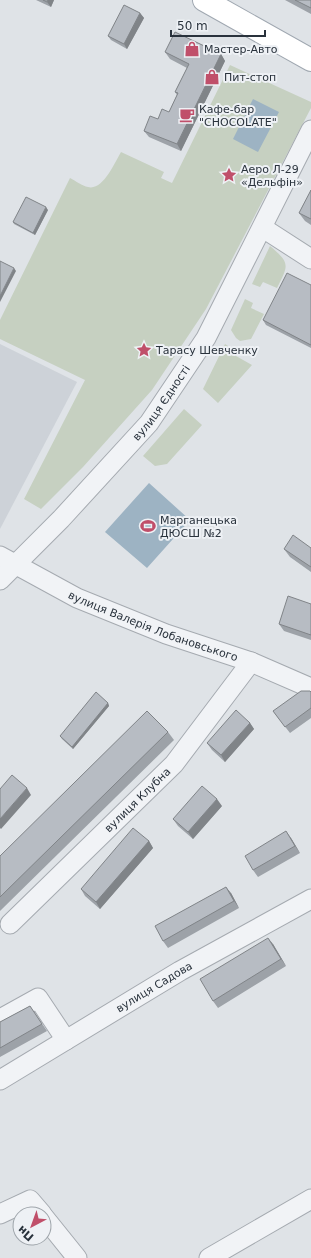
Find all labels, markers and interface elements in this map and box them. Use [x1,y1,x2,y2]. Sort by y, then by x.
scale bar [171,12,265,38]
text: 50 m [177,19,208,33]
shop icon: Мастер-Авто [183,40,201,58]
place label: Мастер-Авто [204,43,278,56]
shop icon: Пит-стоп [203,68,221,86]
place label: Пит-стоп [224,71,276,84]
place label: Кафе-бар "CHOCOLATE" [199,103,277,129]
cafe icon: Кафе-бар "CHOCOLATE" [178,106,196,124]
place label: Аеро Л-29 «Дельфін» [241,163,303,189]
place icon: Аеро Л-29 «Дельфін» [220,166,238,184]
place icon: Тарасу Шевченку [135,341,153,359]
place label: Тарасу Шевченку [155,344,258,357]
street label: вулиця Єдності [130,363,193,443]
place label: Марганецька ДЮСШ №2 [160,514,237,540]
sports icon: Марганецька ДЮСШ №2 [139,517,157,535]
street label: вулиця Валерія Лобановського [66,588,240,664]
street label: вулиця Клубна [102,765,173,835]
street label: вулиця Садова [114,959,195,1015]
north arrow [12,1206,52,1246]
text: Пн [15,1223,36,1244]

